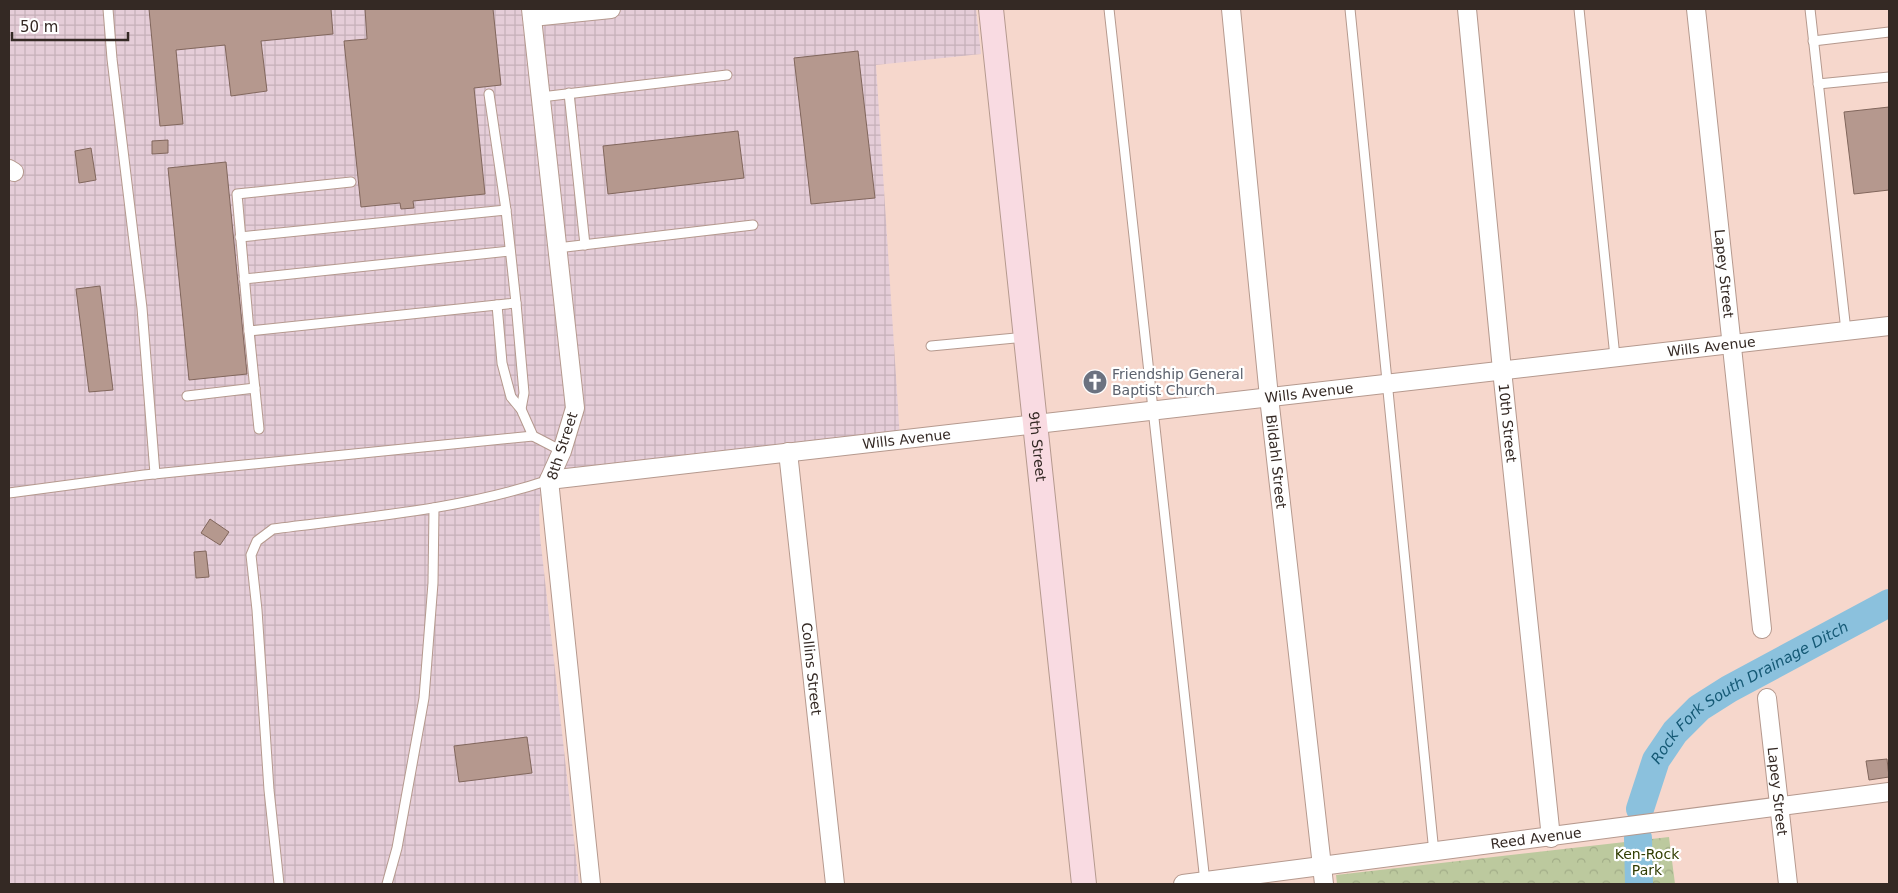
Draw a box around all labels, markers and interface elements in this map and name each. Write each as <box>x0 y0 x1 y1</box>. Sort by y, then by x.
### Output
scale bar <box>12 10 129 42</box>
text: 50 m <box>20 18 58 36</box>
street label: Lapey Street <box>1711 228 1737 319</box>
street label: Wills Avenue <box>1666 333 1756 359</box>
place label: Friendship General Baptist Church <box>1112 366 1244 398</box>
church icon: Friendship General Baptist Church <box>1082 369 1108 395</box>
street label: Wills Avenue <box>1264 380 1354 406</box>
street label: 10th Street <box>1495 383 1520 464</box>
street label: 8th Street <box>544 410 581 482</box>
street label: 9th Street <box>1026 411 1049 483</box>
street label: Bildahl Street <box>1263 414 1290 510</box>
street label: Wills Avenue <box>862 426 952 452</box>
water label: Rock Fork South Drainage Ditch <box>1647 618 1851 767</box>
street label: Collins Street <box>799 622 825 716</box>
street label: Lapey Street <box>1765 746 1791 837</box>
street label: Reed Avenue <box>1489 824 1583 852</box>
park label: Ken-Rock Park <box>1615 846 1680 878</box>

